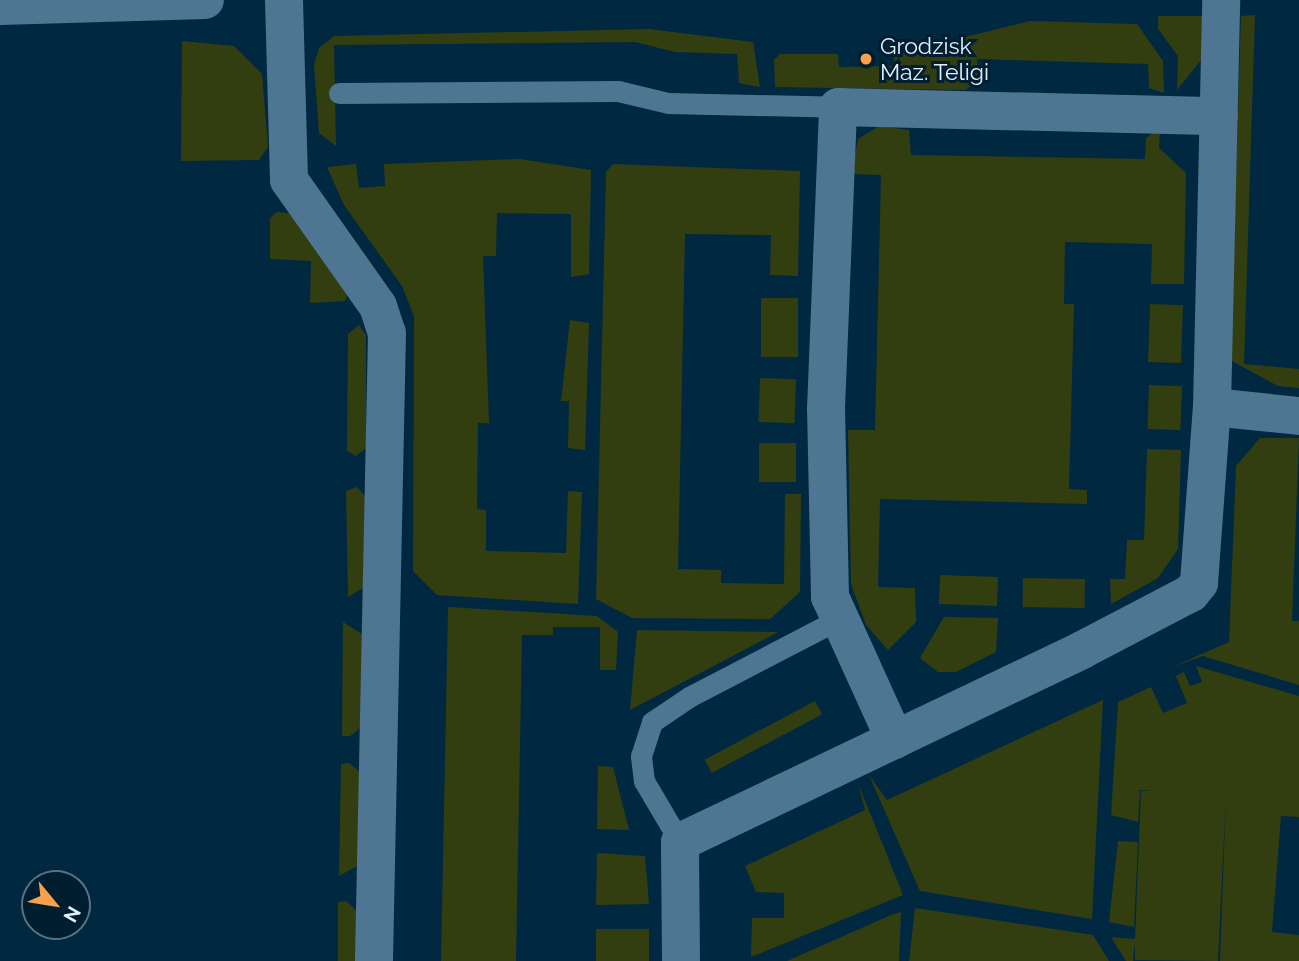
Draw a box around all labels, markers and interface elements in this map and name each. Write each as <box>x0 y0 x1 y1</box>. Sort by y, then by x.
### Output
place label: Grodzisk Maz. Teligi <box>880 32 990 86</box>
marker: Grodzisk Maz. Teligi <box>858 51 874 67</box>
north arrow <box>21 870 91 940</box>
text: N <box>59 903 86 926</box>

